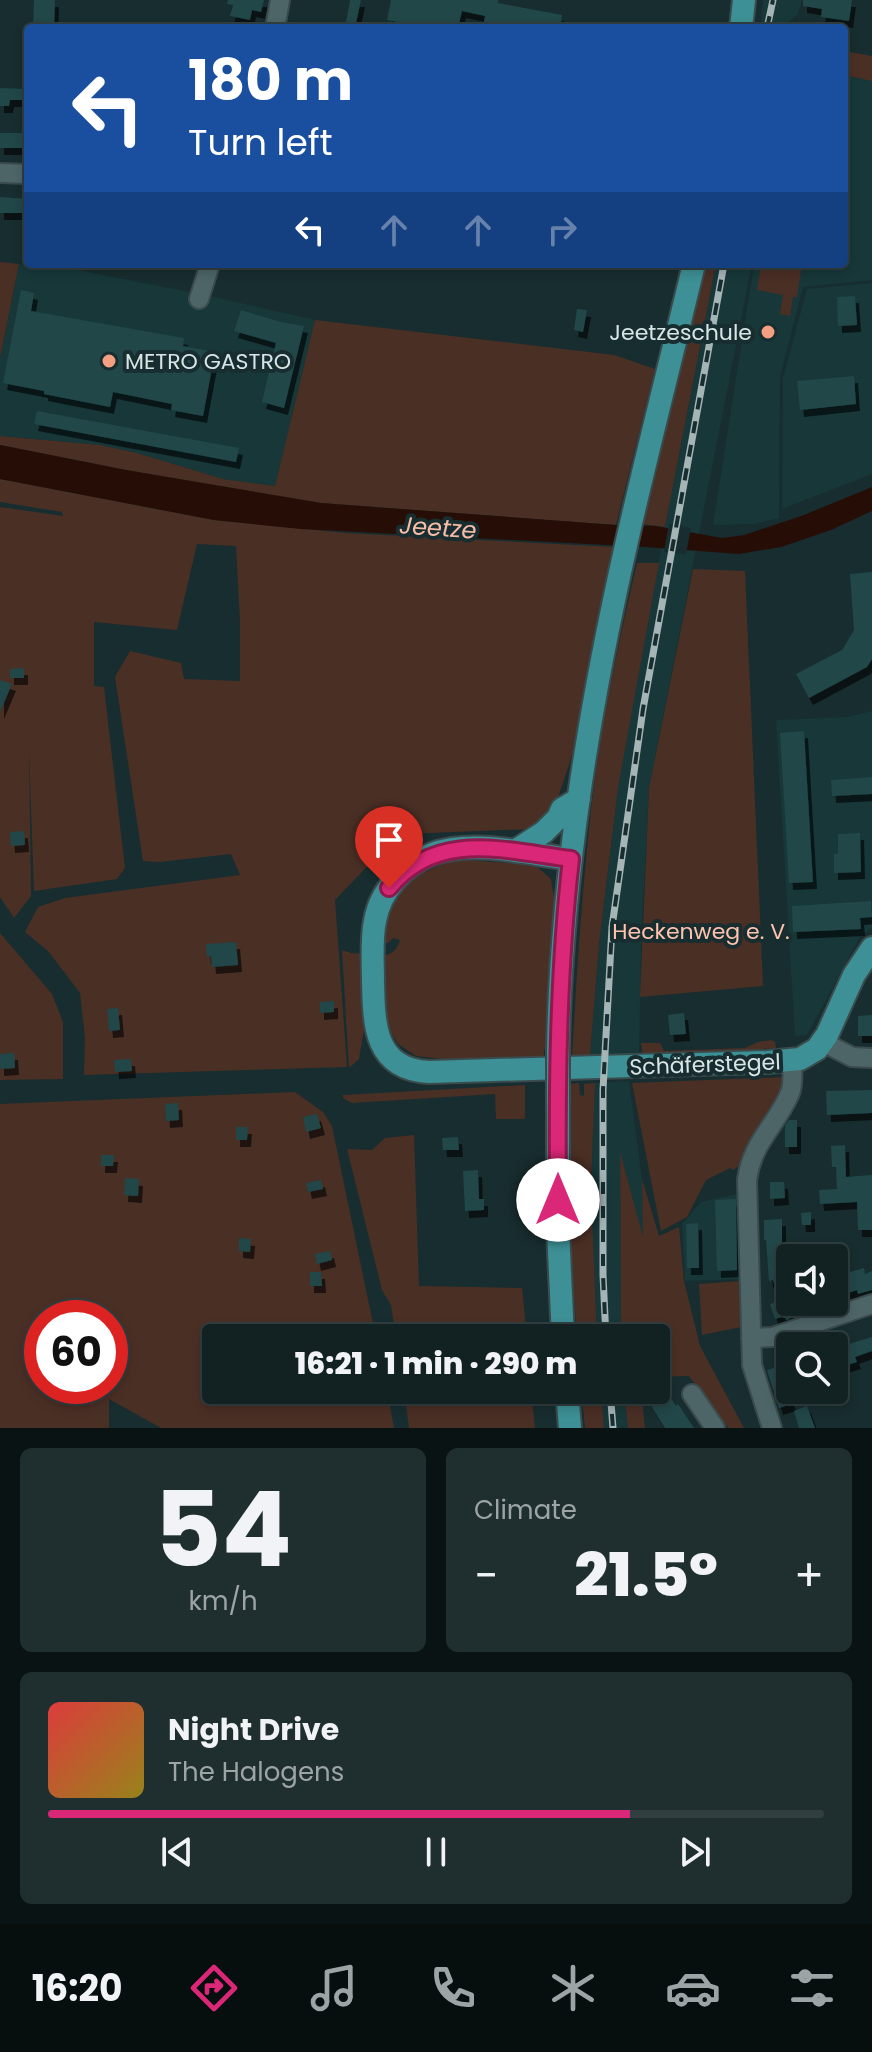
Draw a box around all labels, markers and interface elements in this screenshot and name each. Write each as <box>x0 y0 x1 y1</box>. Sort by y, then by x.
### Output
text: 180 m <box>188 41 353 120</box>
icon: left <box>56 56 160 160</box>
text: Turn left <box>188 117 333 168</box>
icon: left <box>288 208 332 252</box>
icon: ahead <box>372 208 416 252</box>
icon: ahead <box>456 208 500 252</box>
icon: right <box>540 208 584 252</box>
place label: Jeetzeschule <box>609 317 752 348</box>
marker: Jeetzeschule <box>759 323 777 341</box>
place label: METRO GASTRO <box>125 346 291 377</box>
marker: METRO GASTRO <box>100 352 118 370</box>
water label: Jeetze <box>398 508 478 547</box>
pin <box>355 806 423 888</box>
icon: arrive <box>367 818 411 862</box>
park label: Heckenweg e. V. <box>612 916 790 947</box>
street label: Schäferstegel <box>629 1046 781 1083</box>
position arrow <box>516 1158 600 1242</box>
map controls <box>776 1244 848 1404</box>
button: sound <box>776 1244 848 1316</box>
speed limit sign: 60 <box>24 1300 128 1404</box>
button: search <box>776 1332 848 1404</box>
text: 16:21 · 1 min · 290 m <box>295 1342 577 1385</box>
text: 54 <box>154 1457 292 1602</box>
text: Climate <box>474 1492 577 1528</box>
text: 21.5° <box>574 1533 718 1617</box>
text: − <box>474 1545 498 1606</box>
text: + <box>794 1545 824 1606</box>
text: km/h <box>188 1583 258 1619</box>
text: Night Drive <box>168 1708 339 1751</box>
text: The Halogens <box>168 1754 344 1790</box>
icon: previous <box>155 1830 199 1874</box>
icon: pause <box>414 1830 458 1874</box>
icon: next <box>673 1830 717 1874</box>
icon: directions <box>186 1960 242 2016</box>
icon: music <box>306 1960 362 2016</box>
icon: phone <box>425 1960 481 2016</box>
icon: climate <box>545 1960 601 2016</box>
icon: car <box>665 1960 721 2016</box>
icon: filters <box>784 1960 840 2016</box>
text: 16:20 <box>32 1963 123 2014</box>

